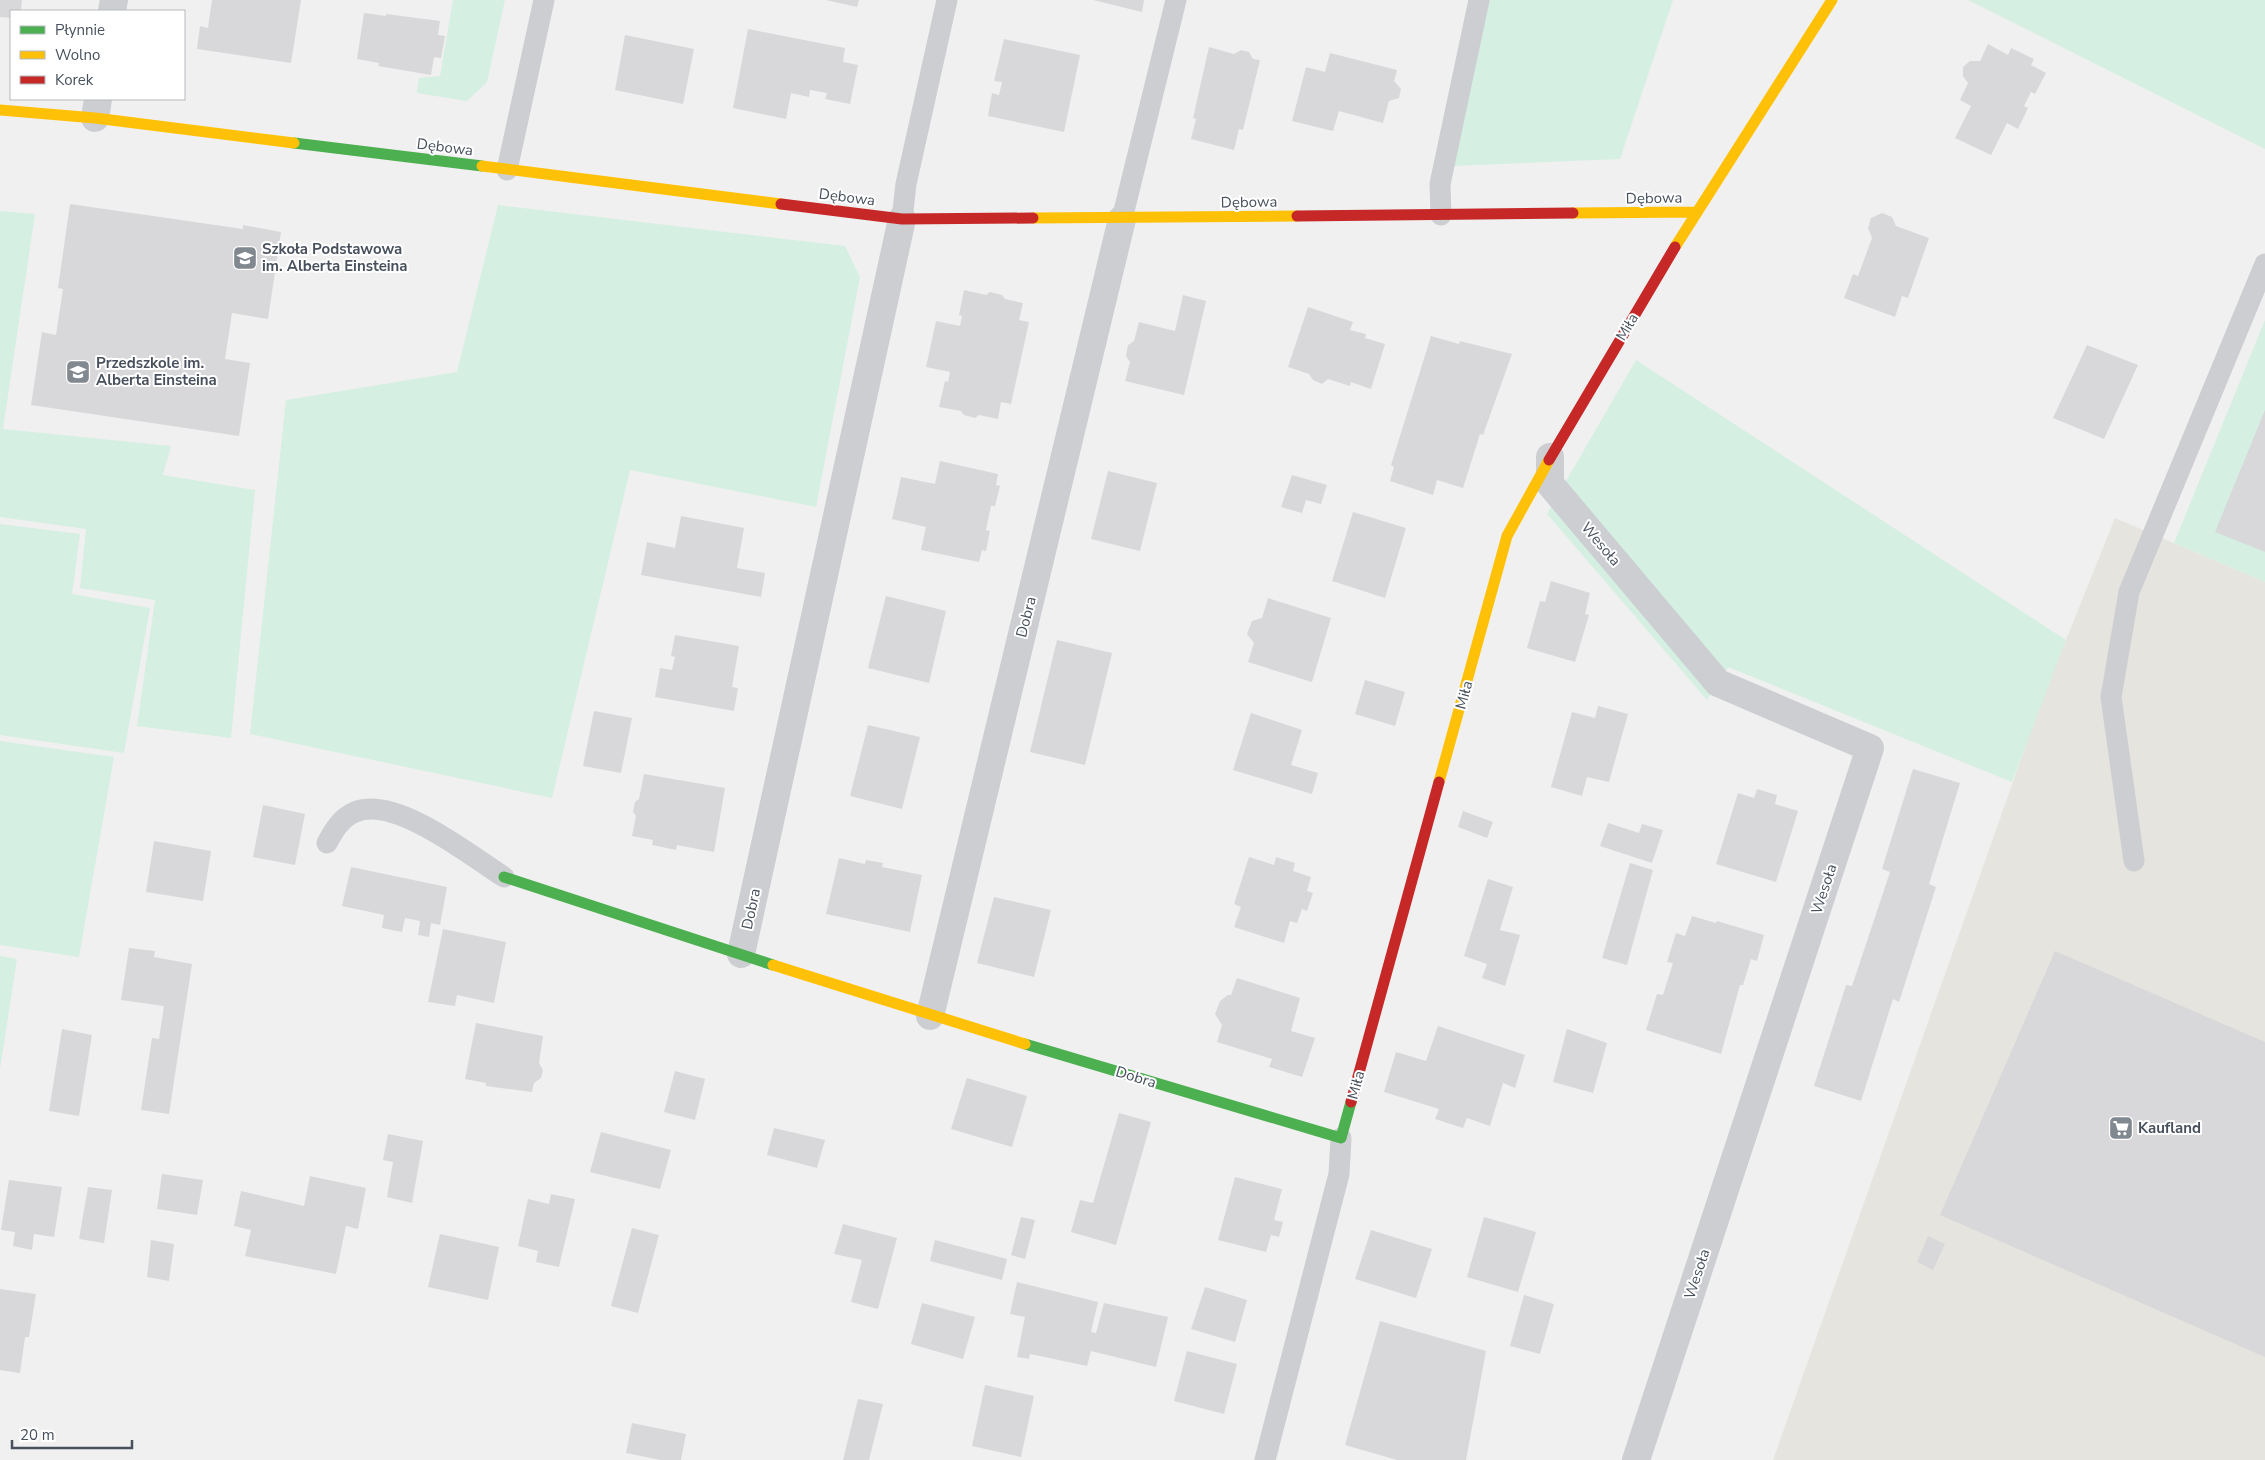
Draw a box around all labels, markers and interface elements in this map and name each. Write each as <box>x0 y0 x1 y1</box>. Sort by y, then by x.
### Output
legend <box>10 10 185 100</box>
text: Płynnie <box>55 20 105 40</box>
text: Wolno <box>55 45 100 65</box>
text: Korek <box>55 70 94 90</box>
street label: Dębowa <box>416 134 474 160</box>
street label: Dębowa <box>818 184 876 210</box>
street label: Dębowa <box>1626 188 1682 208</box>
street label: Dębowa <box>1221 192 1277 212</box>
place label: Szkoła Podstawowa im. Alberta Einsteina <box>262 239 408 276</box>
school or university icon: Szkoła Podstawowa im. Alberta Einsteina <box>232 245 258 271</box>
street label: Miła <box>1611 310 1643 344</box>
place label: Przedszkole im. Alberta Einsteina <box>96 353 217 390</box>
school or university icon: Przedszkole im. Alberta Einsteina <box>65 359 91 385</box>
street label: Wesoła <box>1577 518 1625 570</box>
street label: Dobra <box>1011 594 1041 640</box>
street label: Miła <box>1451 679 1477 711</box>
street label: Wesoła <box>1807 861 1841 917</box>
street label: Dobra <box>737 887 765 931</box>
street label: Dobra <box>1113 1061 1159 1093</box>
street label: Miła <box>1343 1069 1369 1101</box>
supermarket icon: Kaufland <box>2108 1115 2134 1141</box>
place label: Kaufland <box>2138 1118 2201 1138</box>
street label: Wesoła <box>1680 1246 1714 1302</box>
scale bar <box>12 1418 132 1450</box>
text: 20 m <box>20 1425 55 1445</box>

